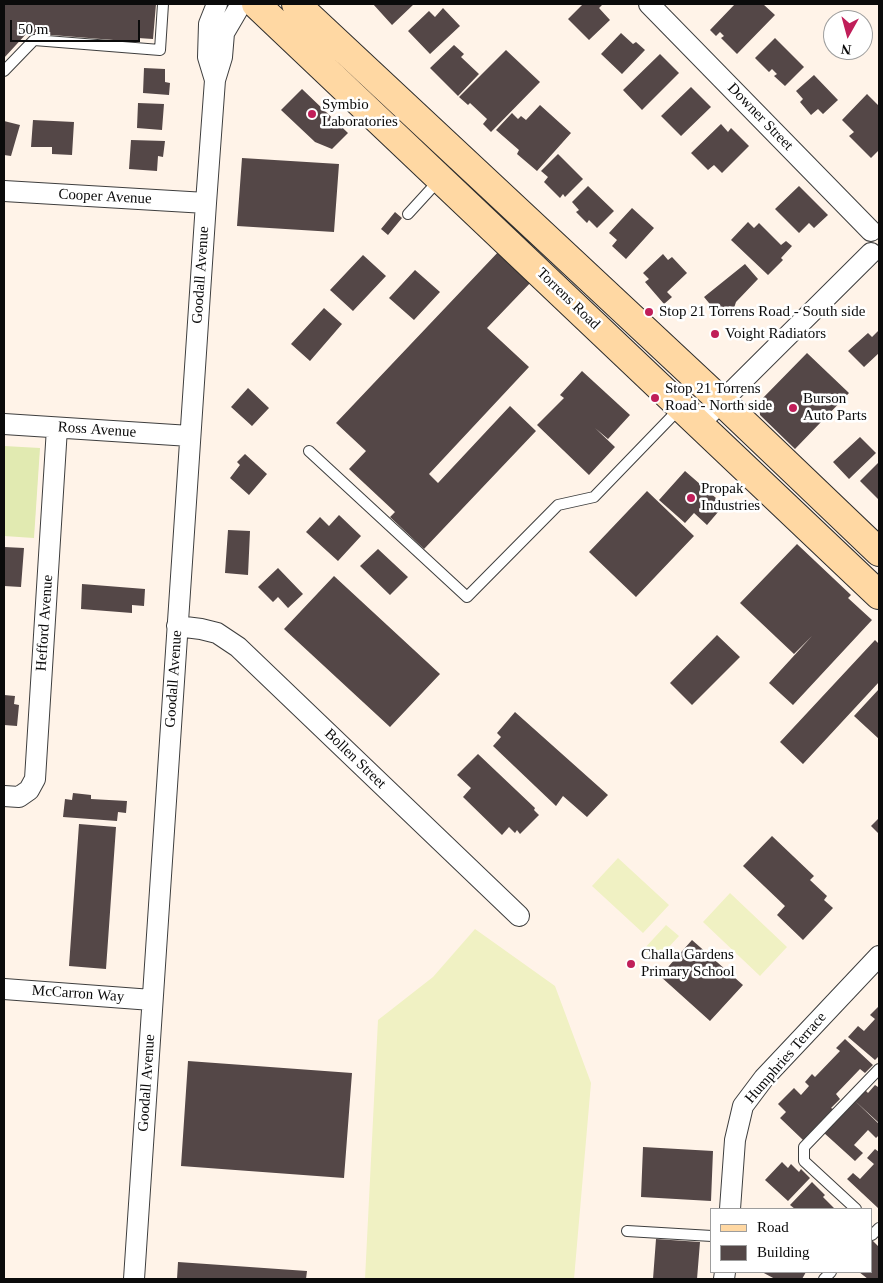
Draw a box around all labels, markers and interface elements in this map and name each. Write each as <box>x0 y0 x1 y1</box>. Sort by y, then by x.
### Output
scale bar <box>12 10 142 42</box>
north arrow <box>823 10 873 60</box>
text: 50 m <box>18 21 48 37</box>
text: N <box>840 41 852 57</box>
street label: Downer Street <box>723 79 797 155</box>
place label: Symbio Laboratories <box>322 96 398 131</box>
marker: Symbio Laboratories <box>306 108 318 120</box>
street label: Cooper Avenue <box>58 186 152 208</box>
street label: Goodall Avenue <box>189 226 213 324</box>
street label: Torrens Road <box>533 264 603 334</box>
place label: Stop 21 Torrens Road - South side <box>659 303 865 321</box>
marker: Stop 21 Torrens Road - South side <box>643 306 655 318</box>
place label: Voight Radiators <box>725 325 826 343</box>
marker: Voight Radiators <box>709 328 721 340</box>
place label: Stop 21 Torrens Road - North side <box>665 380 772 415</box>
place label: Burson Auto Parts <box>803 390 867 425</box>
marker: Stop 21 Torrens Road - North side <box>649 392 661 404</box>
marker: Burson Auto Parts <box>787 402 799 414</box>
street label: Ross Avenue <box>57 418 137 442</box>
place label: Propak Industries <box>701 480 760 515</box>
marker: Propak Industries <box>685 492 697 504</box>
street label: Hefford Avenue <box>33 574 57 672</box>
street label: Goodall Avenue <box>162 630 186 728</box>
street label: Bollen Street <box>320 725 390 793</box>
place label: Challa Gardens Primary School <box>641 946 735 981</box>
marker: Challa Gardens Primary School <box>625 958 637 970</box>
street label: McCarron Way <box>31 982 125 1006</box>
street label: Humphries Terrace <box>741 1009 831 1107</box>
street label: Goodall Avenue <box>135 1034 159 1132</box>
legend <box>710 1208 873 1273</box>
text: Road <box>757 1219 789 1235</box>
text: Building <box>757 1244 810 1260</box>

